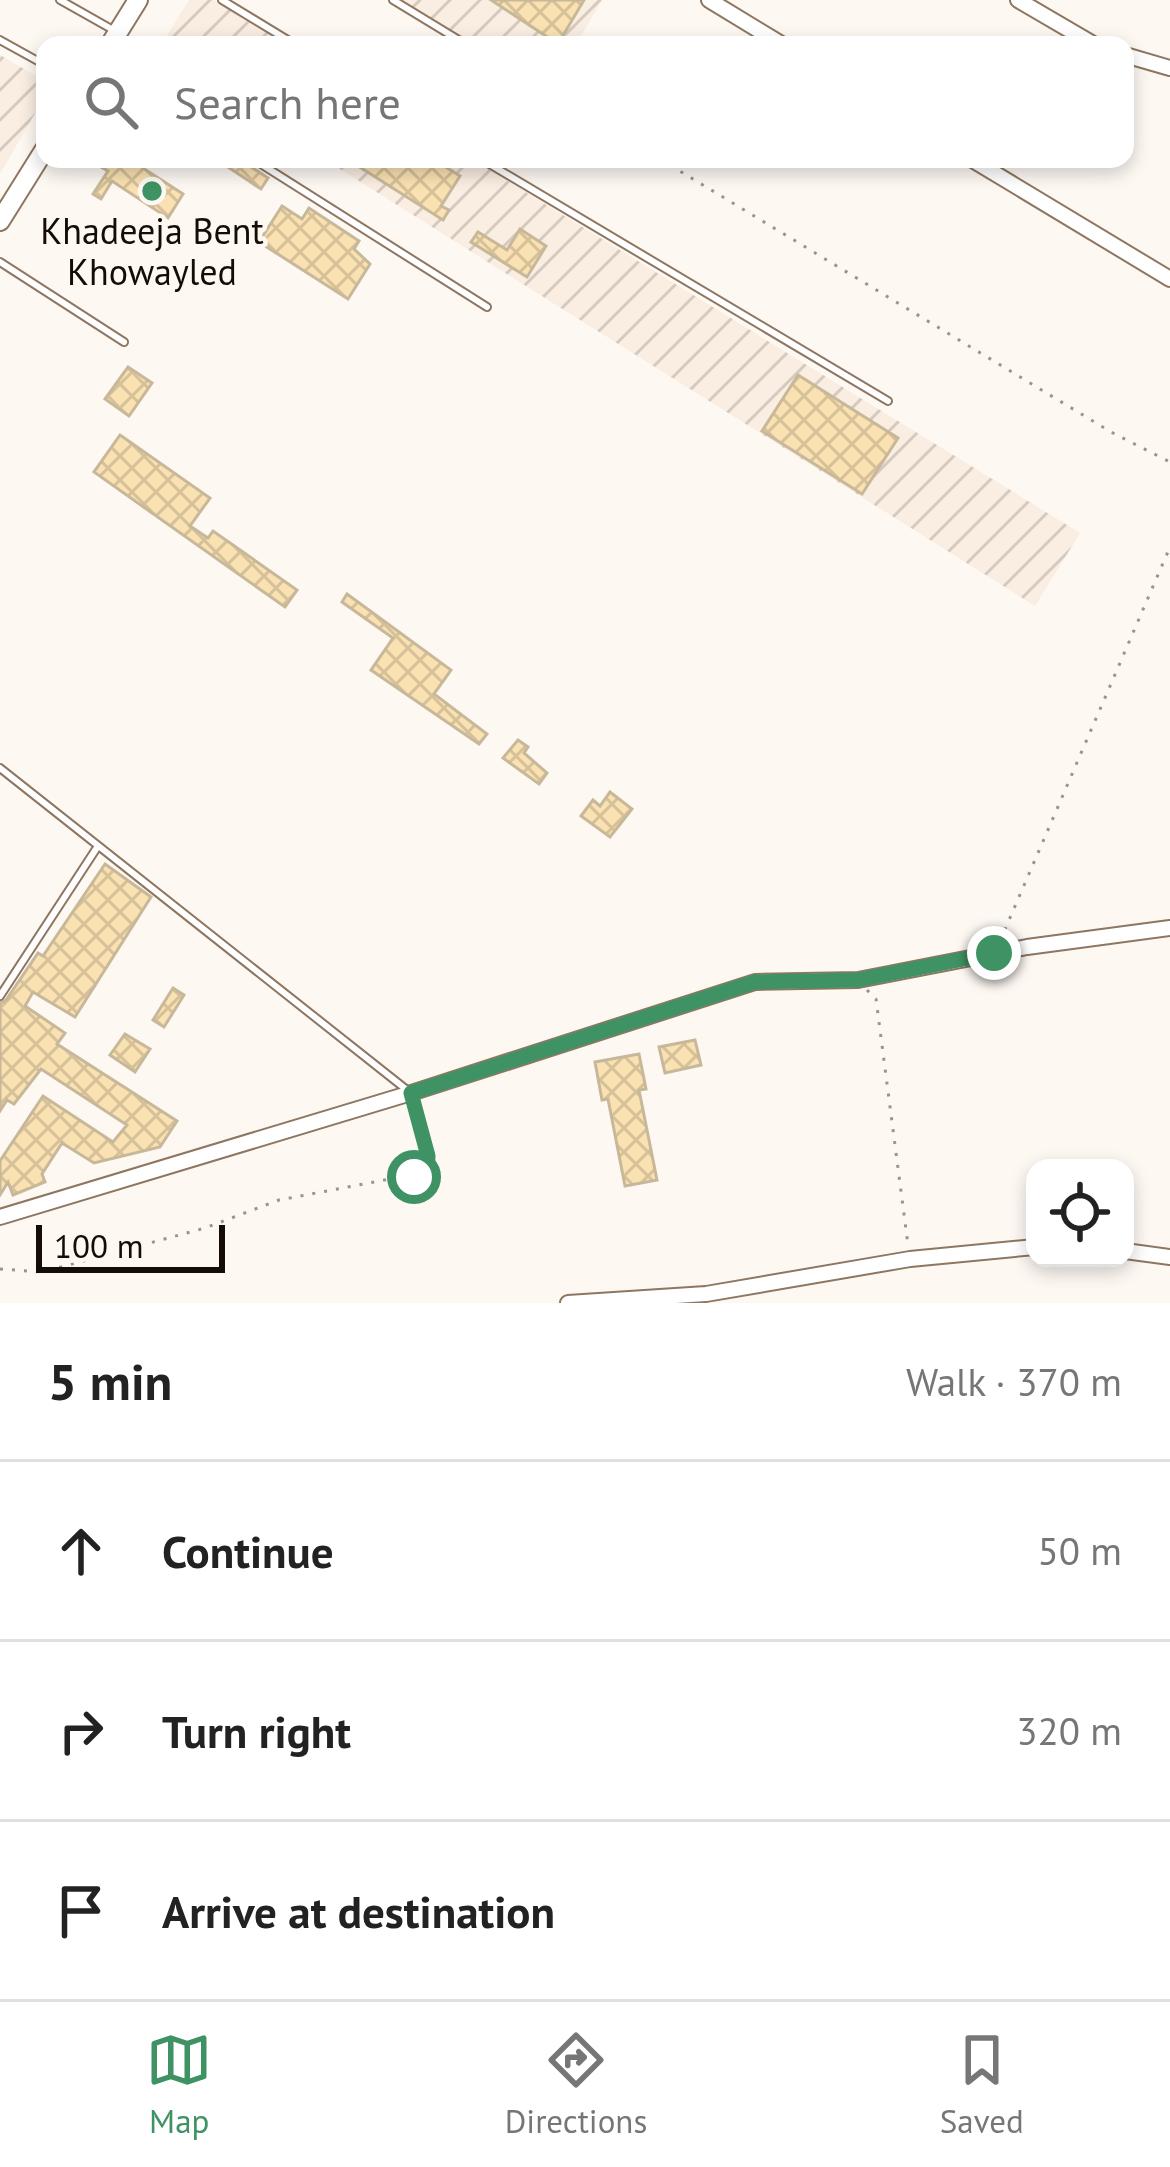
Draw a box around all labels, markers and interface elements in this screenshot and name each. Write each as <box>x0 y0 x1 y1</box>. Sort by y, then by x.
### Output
search box <box>36 36 1134 168</box>
icon: search <box>78 69 144 135</box>
text: Search here <box>174 73 401 131</box>
marker: Khadeeja Bent Khowayled <box>139 178 165 204</box>
place label: Khadeeja Bent Khowayled <box>40 207 264 295</box>
route end <box>967 926 1021 980</box>
route start <box>387 1150 441 1204</box>
map controls <box>1026 1159 1134 1267</box>
button: locate <box>1026 1159 1134 1267</box>
scale bar <box>36 1219 225 1272</box>
text: 100 m <box>54 1224 144 1267</box>
text: 5 min <box>48 1348 172 1414</box>
text: Walk · 370 m <box>906 1356 1122 1407</box>
icon: ahead <box>48 1518 114 1584</box>
text: Continue <box>162 1522 334 1580</box>
text: 50 m <box>1037 1525 1122 1576</box>
icon: right <box>48 1698 114 1764</box>
text: Turn right <box>162 1702 351 1760</box>
text: 320 m <box>1016 1705 1122 1756</box>
icon: arrive <box>48 1878 114 1944</box>
text: Arrive at destination <box>162 1882 555 1940</box>
tab: Map <box>146 2027 212 2142</box>
tab: Directions <box>505 2027 647 2142</box>
tab: Saved <box>940 2027 1024 2142</box>

